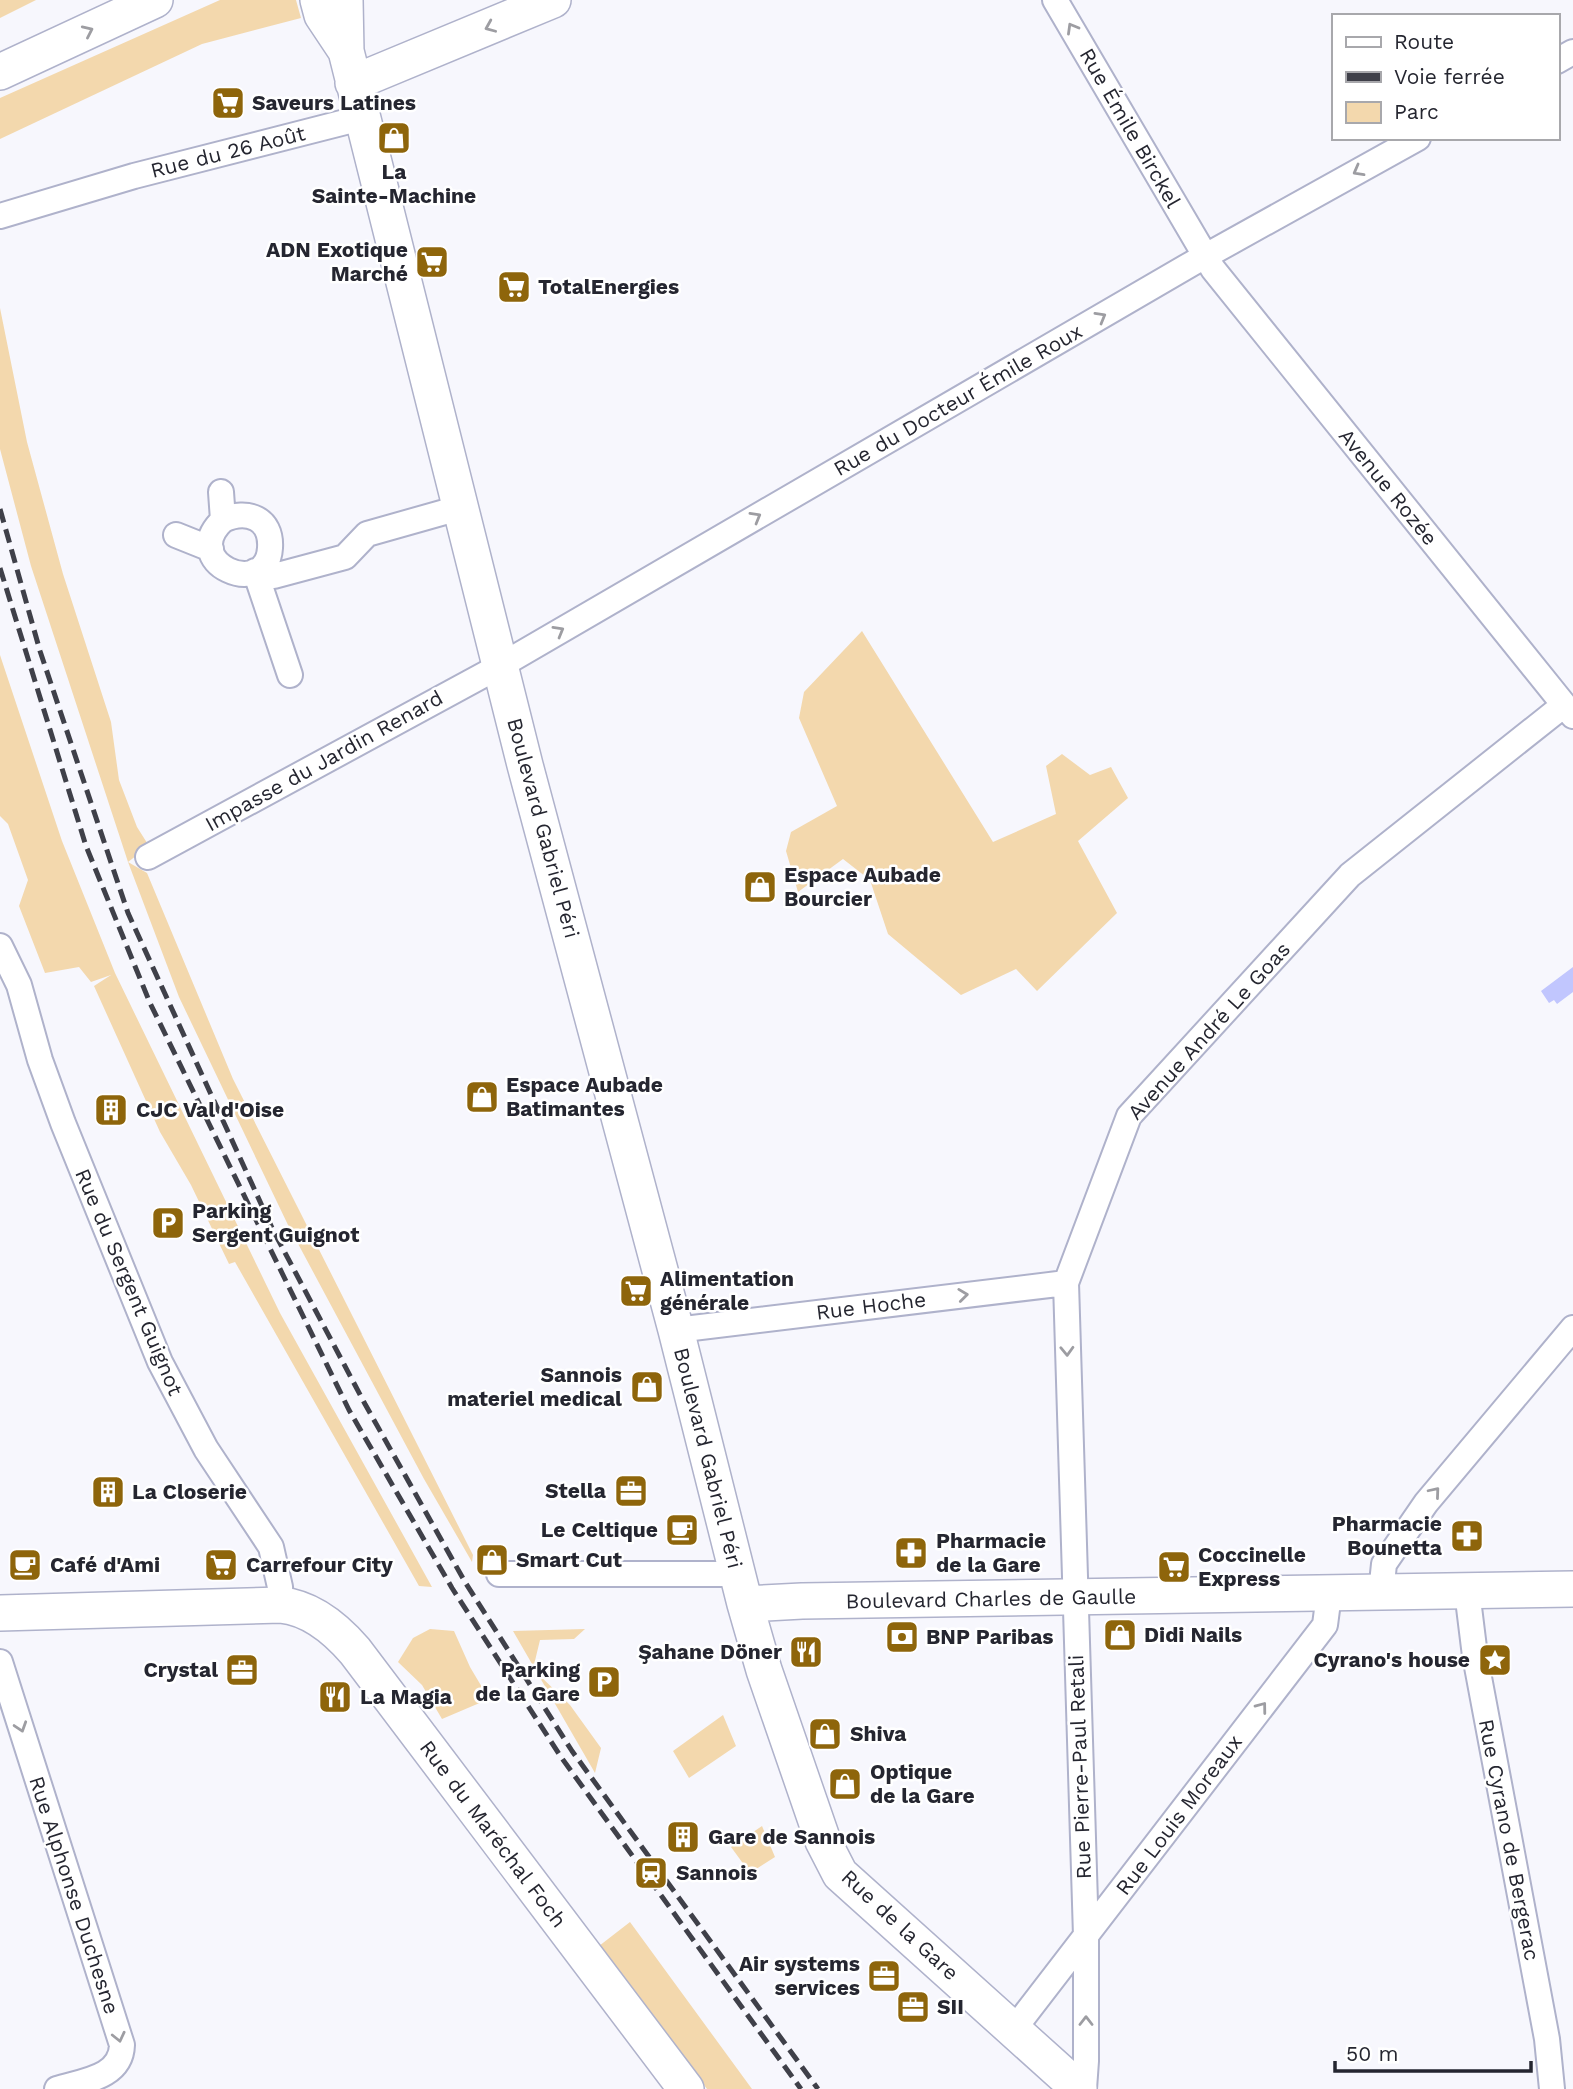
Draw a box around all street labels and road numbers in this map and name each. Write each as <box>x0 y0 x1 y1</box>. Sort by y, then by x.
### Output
street label: Rue Émile Birckel <box>1075 44 1187 212</box>
street label: Rue du 26 Août <box>148 120 308 183</box>
street label: Rue du Docteur Émile Roux <box>829 318 1087 481</box>
street label: Avenue Rozée <box>1334 423 1443 550</box>
street label: Impasse du Jardin Renard <box>201 685 447 836</box>
street label: Boulevard Gabriel Péri <box>502 715 585 941</box>
street label: Avenue André Le Goas <box>1122 937 1295 1125</box>
street label: Rue du Sergent Guignot <box>70 1165 189 1399</box>
street label: Rue Hoche <box>814 1286 927 1325</box>
street label: Boulevard Gabriel Péri <box>669 1345 748 1571</box>
street label: Boulevard Charles de Gaulle <box>845 1583 1137 1614</box>
street label: Rue Pierre-Paul Retali <box>1063 1654 1096 1880</box>
street label: Rue Cyrano de Bergerac <box>1474 1717 1545 1963</box>
street label: Rue Louis Moreaux <box>1110 1730 1247 1900</box>
street label: Rue du Maréchal Foch <box>415 1735 572 1932</box>
street label: Rue Alphonse Duchesne <box>24 1773 125 2017</box>
street label: Rue de la Gare <box>837 1864 964 1985</box>

